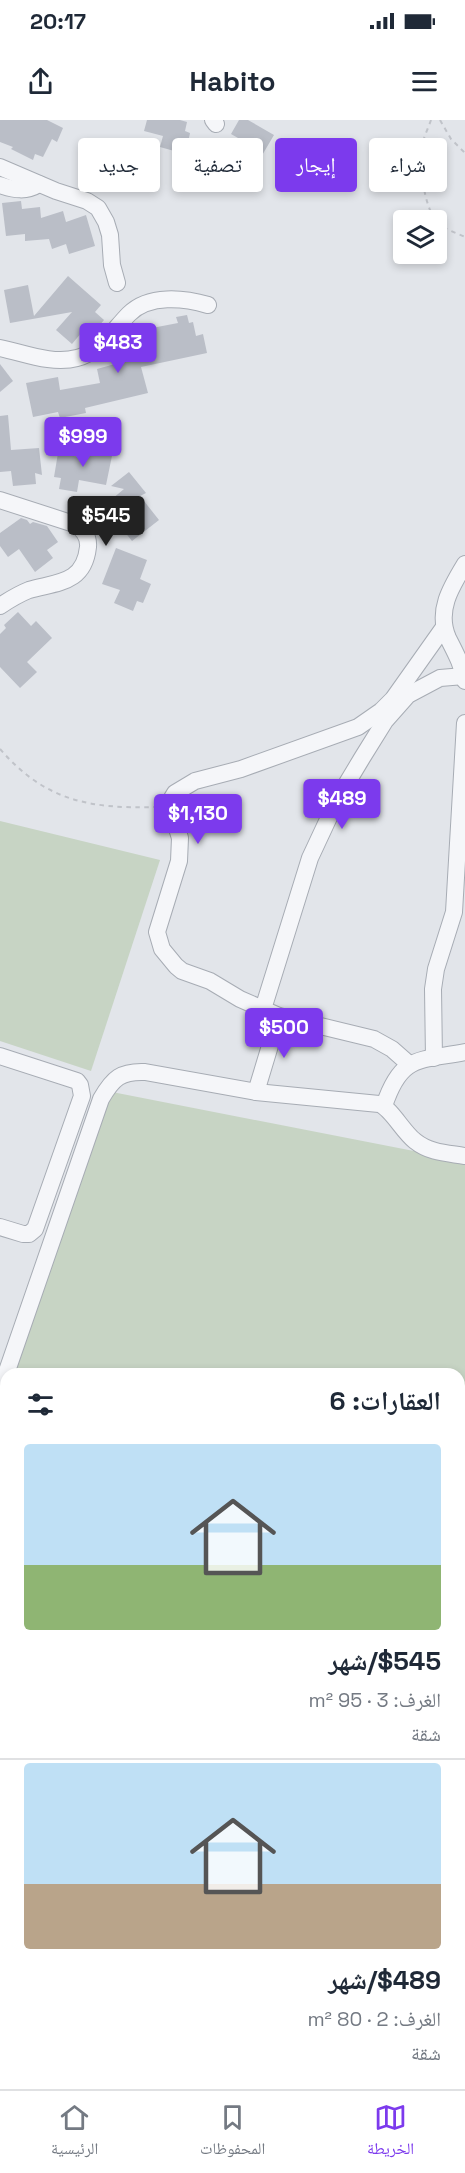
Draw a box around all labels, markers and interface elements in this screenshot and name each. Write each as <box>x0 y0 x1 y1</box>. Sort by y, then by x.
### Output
text: 20:17 <box>30 7 86 35</box>
text: Habito <box>189 64 276 99</box>
icon: share <box>24 65 57 98</box>
icon: menu <box>408 65 441 98</box>
chip: جديد <box>78 138 160 192</box>
chip: تصفية <box>172 138 263 192</box>
chip: إيجار <box>275 138 357 192</box>
chip: شراء <box>369 138 447 192</box>
map controls <box>393 210 447 264</box>
button: layers <box>393 210 447 264</box>
pin: $483 <box>82 323 154 374</box>
text: $483 <box>94 329 143 355</box>
pin: $999 <box>47 417 119 468</box>
text: $999 <box>58 423 108 449</box>
pin: $545 <box>70 496 142 547</box>
text: $545 <box>82 502 130 528</box>
pin: $489 <box>306 779 378 830</box>
text: $489 <box>317 785 367 811</box>
pin: $1,130 <box>149 794 247 845</box>
text: $1,130 <box>168 800 228 826</box>
pin: $500 <box>248 1008 320 1059</box>
text: $500 <box>259 1014 309 1040</box>
text: العقارات: 6 <box>330 1384 441 1418</box>
icon: filters <box>24 1388 57 1421</box>
icon: home <box>179 1483 287 1591</box>
text: $545/شهر <box>329 1644 441 1678</box>
text: الغرف: 3 · 95 m² <box>308 1687 441 1713</box>
text: شقة <box>411 1721 441 1747</box>
icon: home <box>179 1802 287 1910</box>
text: $489/شهر <box>328 1963 441 1997</box>
text: الغرف: 2 · 80 m² <box>307 2006 441 2032</box>
text: شقة <box>411 2040 441 2066</box>
tab: الرئيسية <box>51 2101 98 2164</box>
tab: المحفوظات <box>200 2101 265 2164</box>
tab: الخريطة <box>367 2101 414 2164</box>

